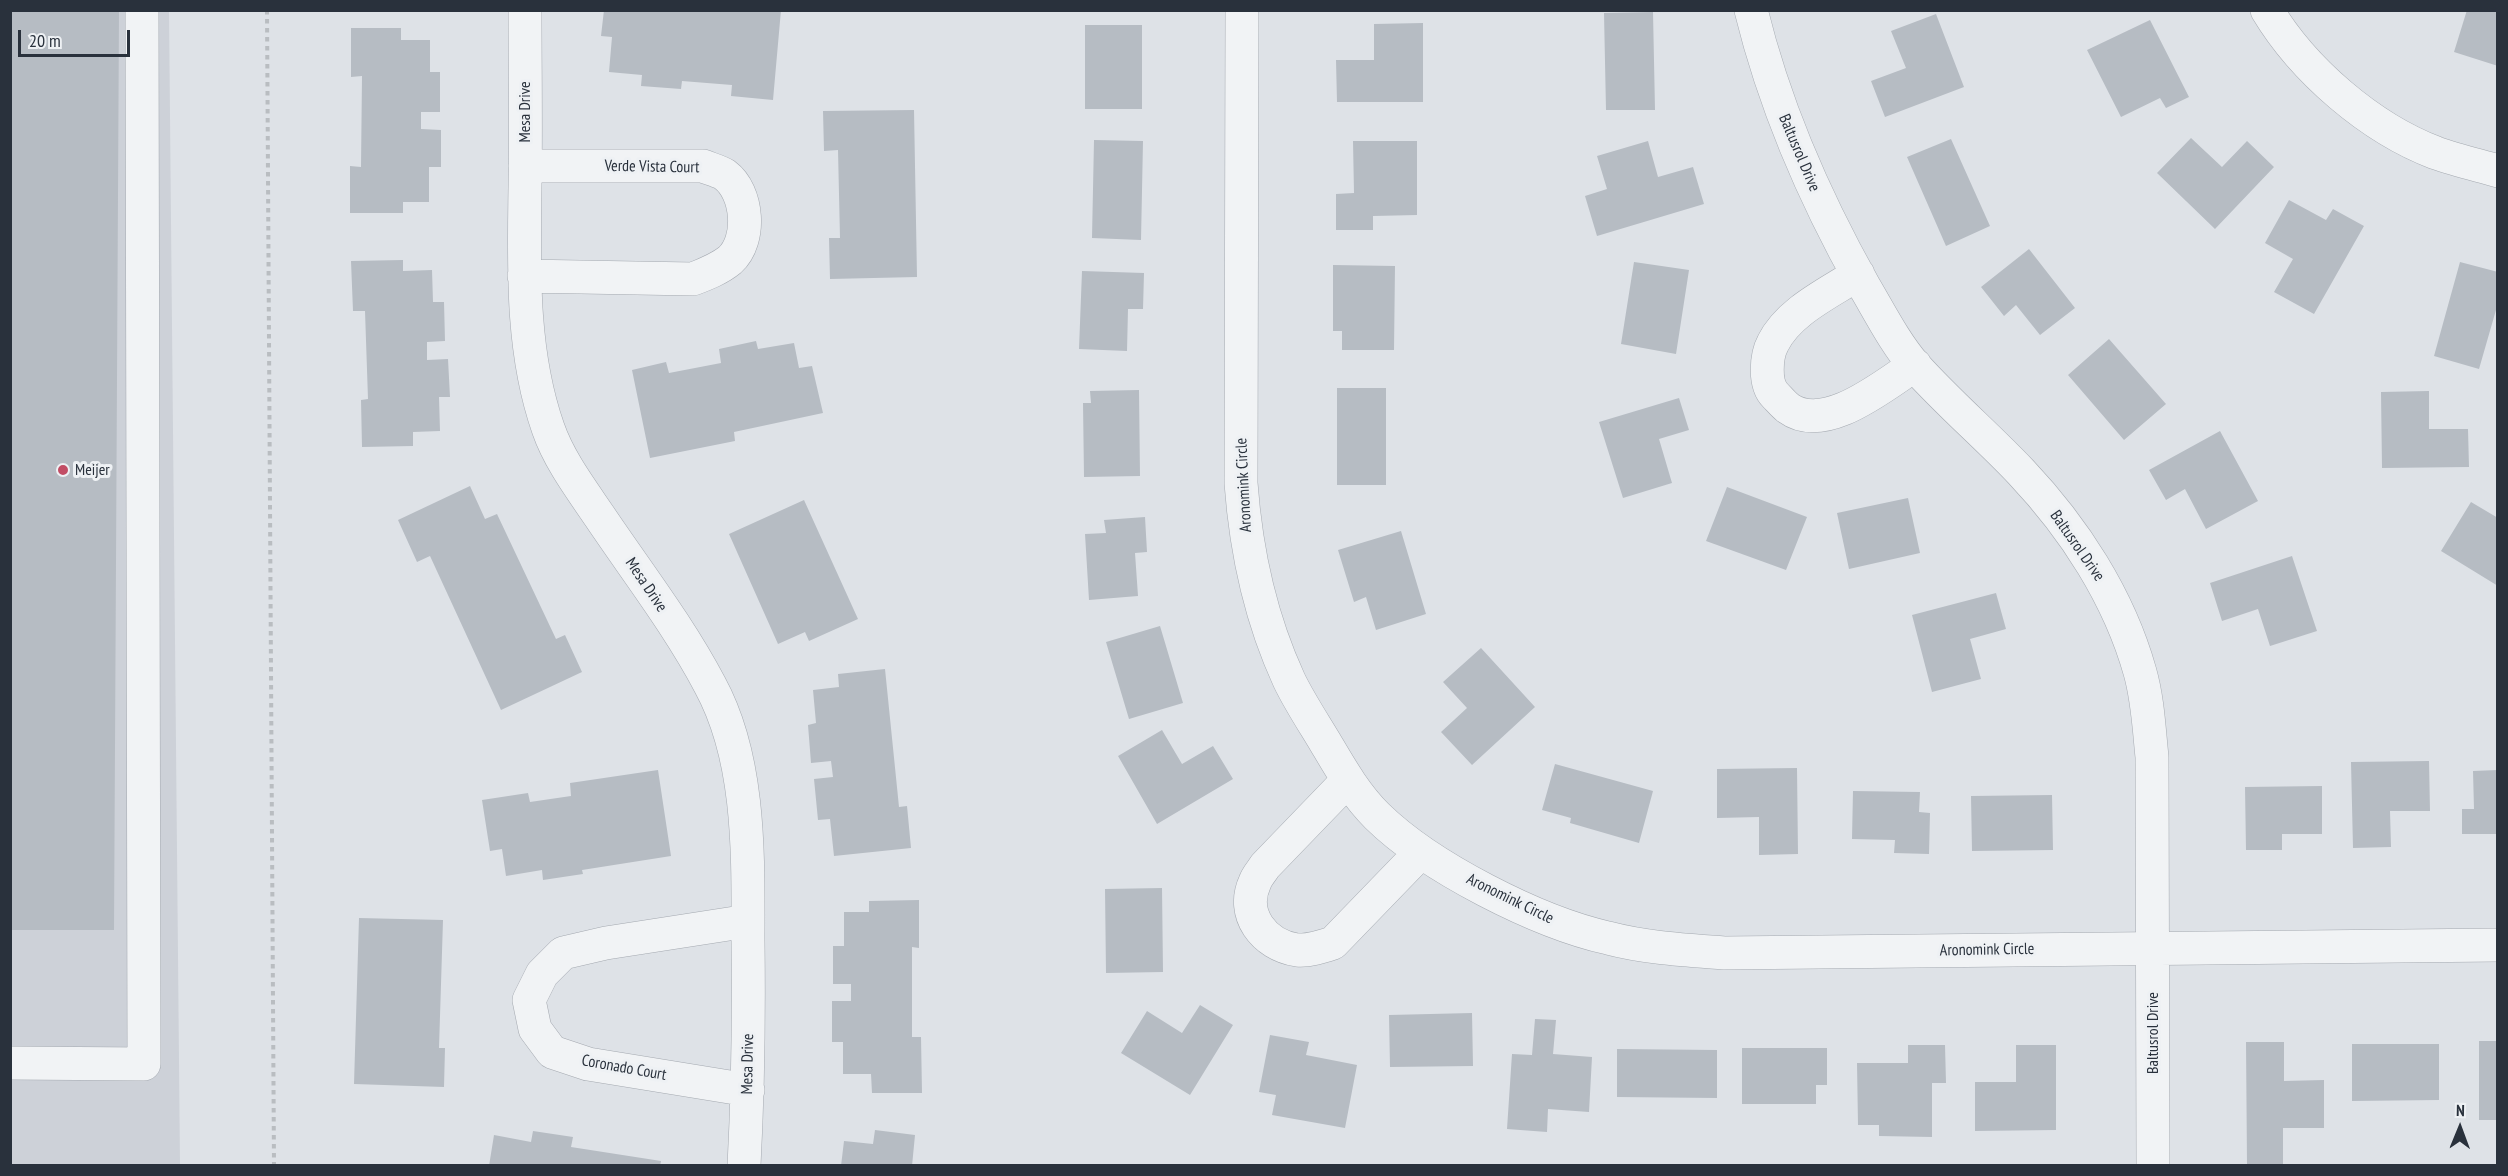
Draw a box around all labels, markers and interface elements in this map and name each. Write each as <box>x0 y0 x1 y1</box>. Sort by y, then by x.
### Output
scale bar <box>21 18 134 56</box>
text: 20 m <box>29 29 61 52</box>
street label: Mesa Drive <box>515 81 535 143</box>
street label: Baltusrol Drive <box>1774 112 1824 194</box>
street label: Verde Vista Court <box>604 157 700 177</box>
street label: Aronomink Circle <box>1232 437 1256 533</box>
place label: Meijer <box>75 460 110 480</box>
marker: Meijer <box>56 463 70 477</box>
street label: Baltusrol Drive <box>2046 507 2108 585</box>
street label: Mesa Drive <box>621 554 671 616</box>
street label: Aronomink Circle <box>1463 870 1557 928</box>
street label: Aronomink Circle <box>1940 940 2034 960</box>
street label: Baltusrol Drive <box>2143 992 2163 1074</box>
street label: Mesa Drive <box>738 1033 758 1095</box>
street label: Coronado Court <box>580 1051 668 1085</box>
north arrow <box>2430 1098 2490 1158</box>
text: N <box>2456 1100 2465 1120</box>

